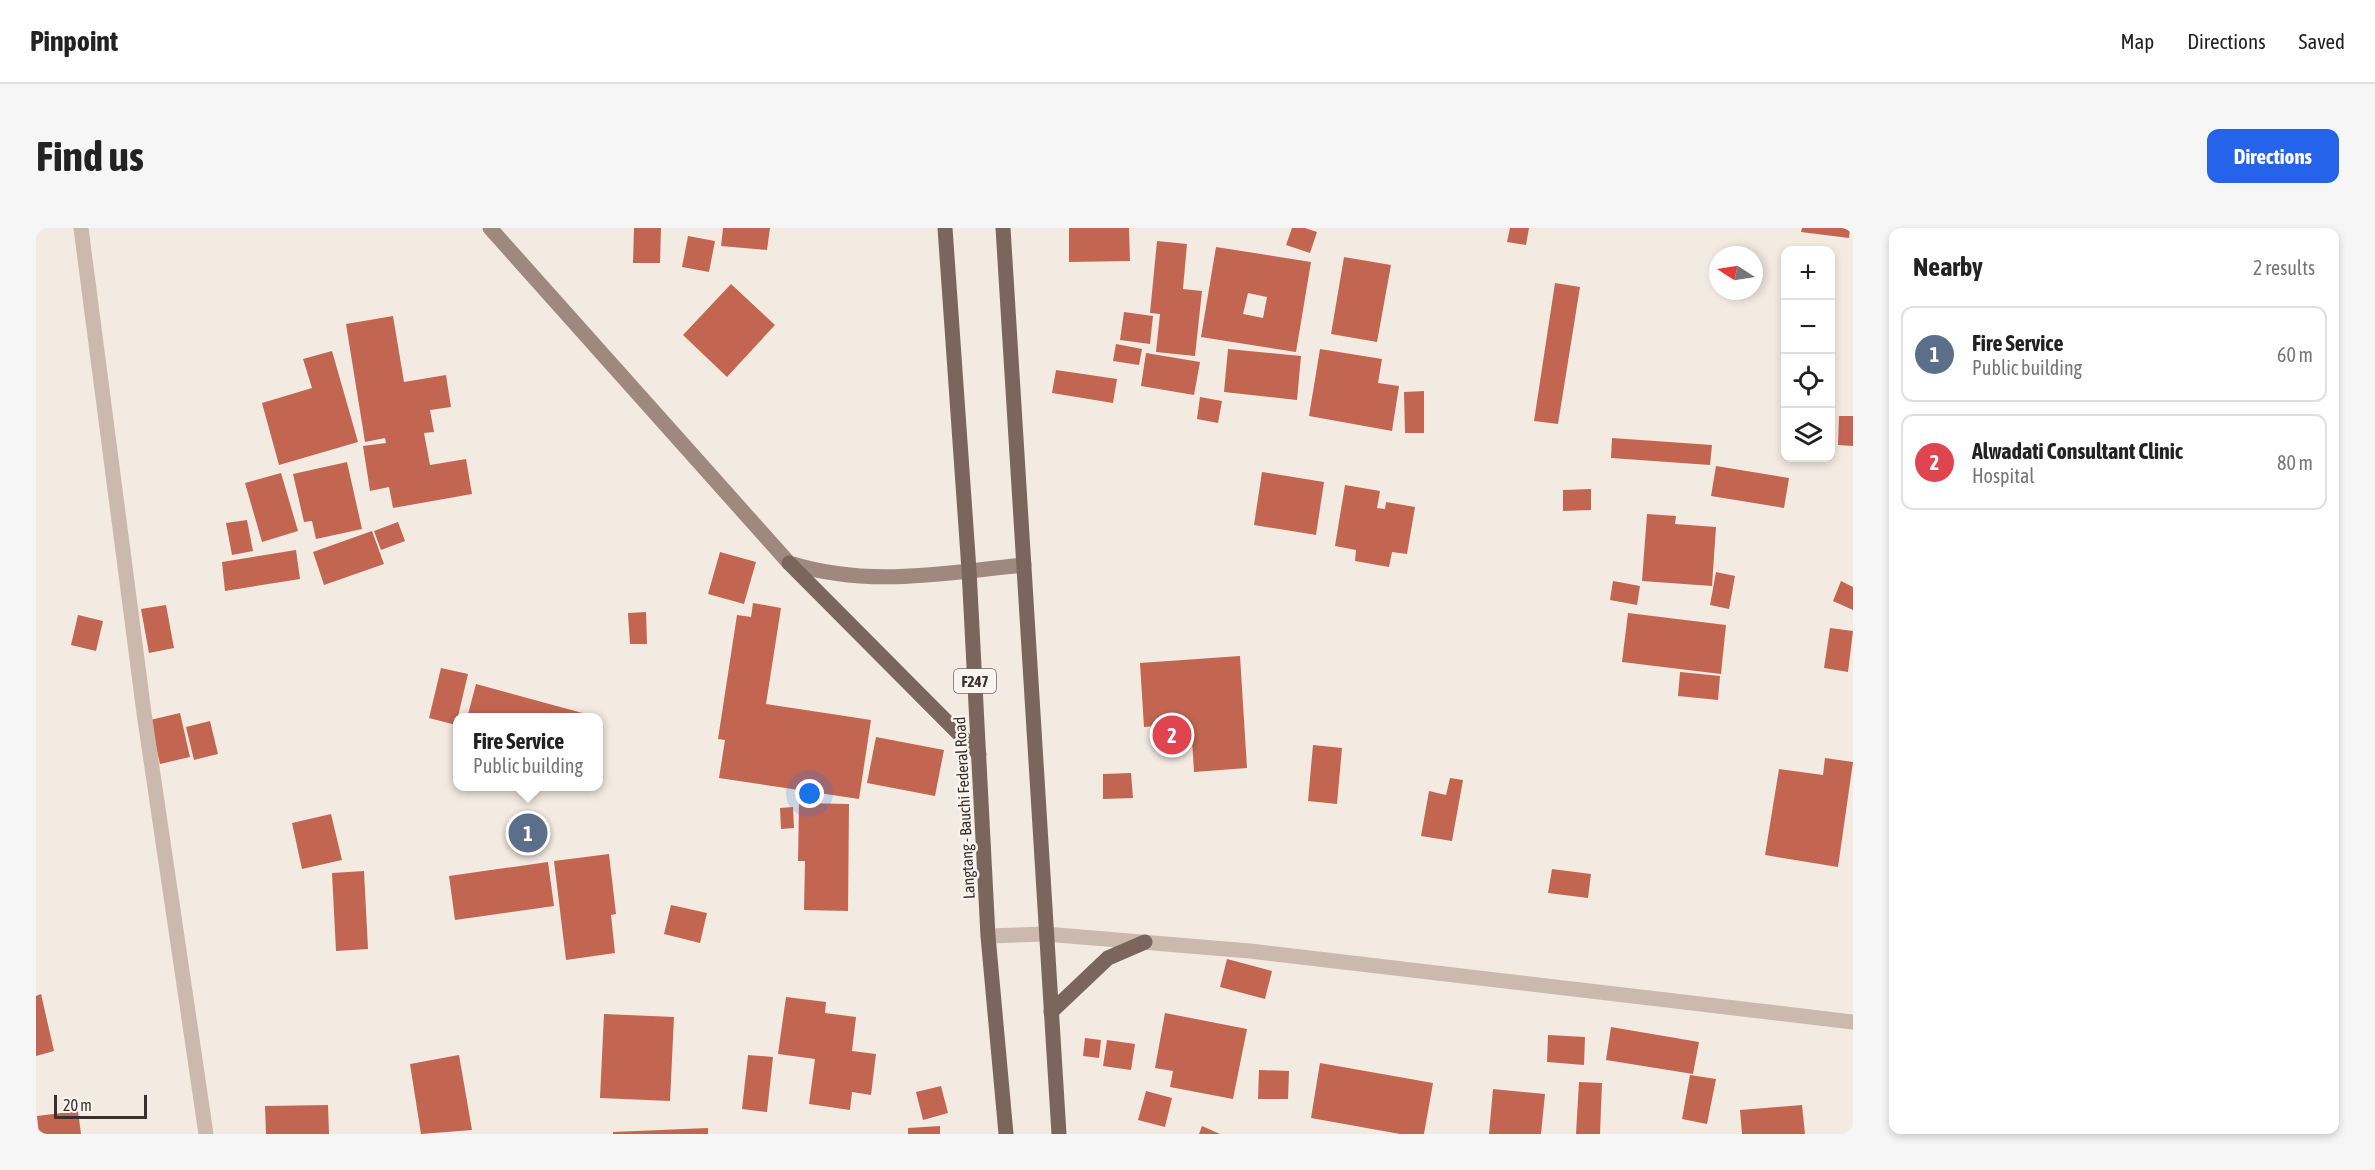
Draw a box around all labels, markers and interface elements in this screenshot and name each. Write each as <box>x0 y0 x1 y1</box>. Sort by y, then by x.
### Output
text: Pinpoint <box>30 25 118 57</box>
text: Map <box>2120 29 2154 53</box>
text: Directions <box>2187 29 2266 53</box>
text: Saved <box>2299 29 2345 53</box>
button: Directions <box>2207 129 2339 183</box>
text: Find us <box>36 132 144 180</box>
north arrow <box>1709 246 1763 300</box>
map controls <box>1781 246 1835 462</box>
button: + <box>1781 246 1835 300</box>
text: Nearby <box>1913 252 1983 282</box>
text: 2 results <box>2253 256 2315 279</box>
button: − <box>1781 300 1835 354</box>
text: Fire Service <box>1972 330 2063 356</box>
text: 1 <box>1930 343 1939 366</box>
text: 60 m <box>2277 343 2313 366</box>
button: locate <box>1781 354 1835 408</box>
text: Public building <box>1972 356 2082 379</box>
button: layers <box>1781 408 1835 462</box>
text: Alwadati Consultant Clinic <box>1972 438 2183 464</box>
text: 2 <box>1930 451 1939 474</box>
text: 80 m <box>2277 451 2313 474</box>
text: Hospital <box>1972 464 2035 487</box>
road number: F247 <box>954 669 996 693</box>
pin: 2 <box>1152 712 1192 758</box>
popup <box>453 713 603 791</box>
street label: Langtang - Bauchi Federal Road <box>950 716 979 900</box>
text: Fire Service <box>473 728 564 754</box>
text: Public building <box>473 754 583 777</box>
your location <box>795 779 824 808</box>
pin: 1 <box>508 810 548 856</box>
scale bar <box>54 1092 147 1120</box>
text: 20 m <box>63 1096 92 1114</box>

